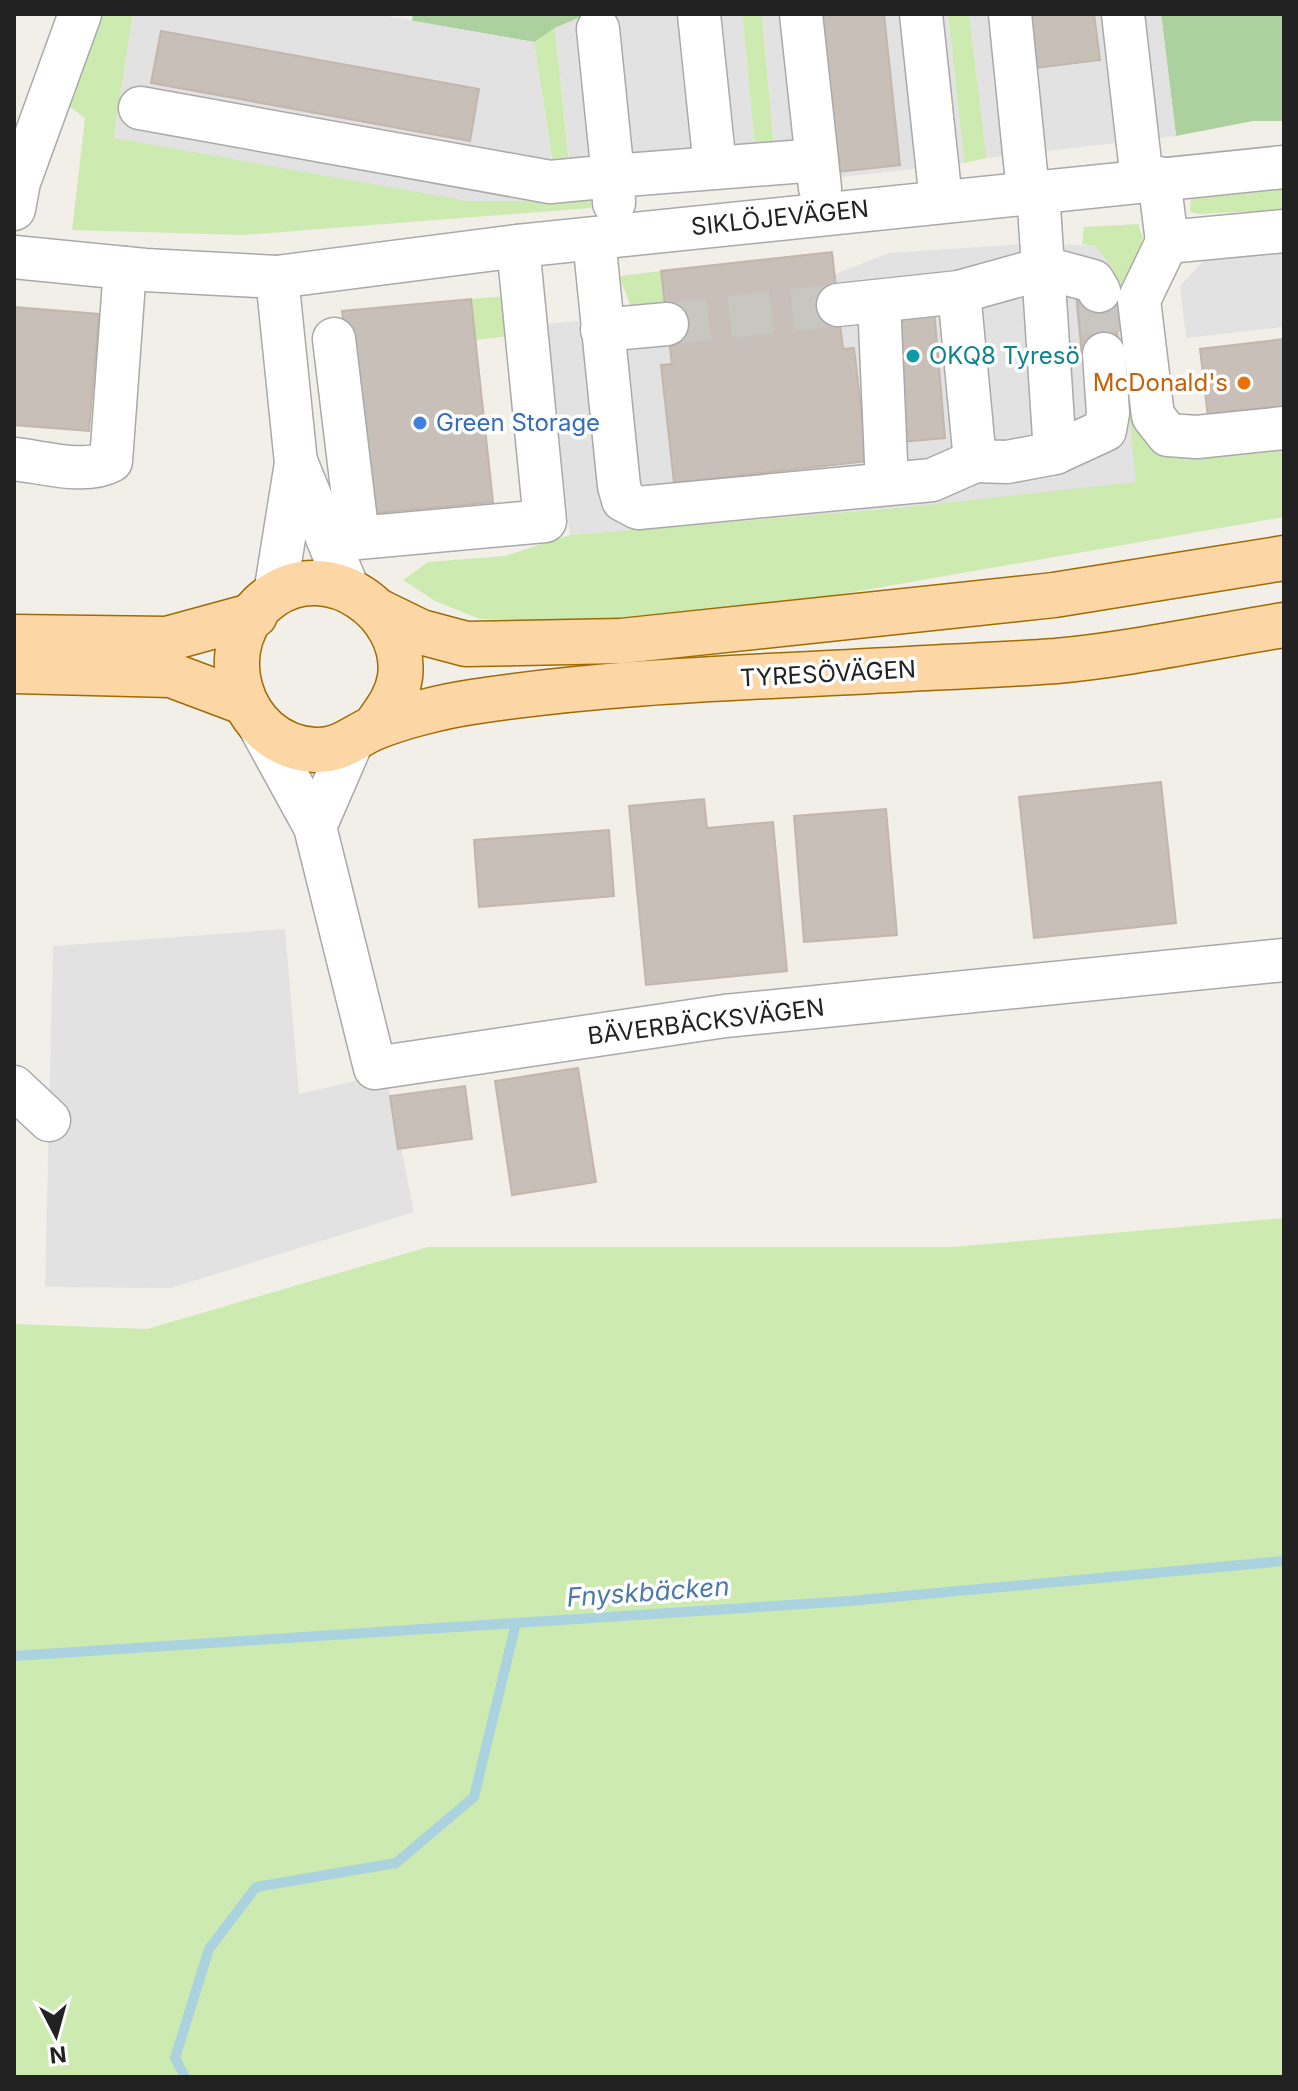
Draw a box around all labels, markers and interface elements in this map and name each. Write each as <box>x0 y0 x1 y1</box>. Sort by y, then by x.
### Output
street label: SIKLÖJEVÄGEN <box>690 194 870 241</box>
place label: OKQ8 Tyresö <box>929 341 1080 370</box>
marker: OKQ8 Tyresö <box>904 347 922 365</box>
place label: McDonald's <box>1093 368 1228 397</box>
marker: McDonald's <box>1235 374 1253 392</box>
place label: Green Storage <box>436 408 600 437</box>
marker: Green Storage <box>411 414 429 432</box>
street label: TYRESÖVÄGEN <box>739 654 917 693</box>
street label: BÄVERBÄCKSVÄGEN <box>586 993 826 1050</box>
water label: Fnyskbäcken <box>565 1570 730 1613</box>
north arrow <box>16 1995 96 2075</box>
text: N <box>48 2041 68 2069</box>

